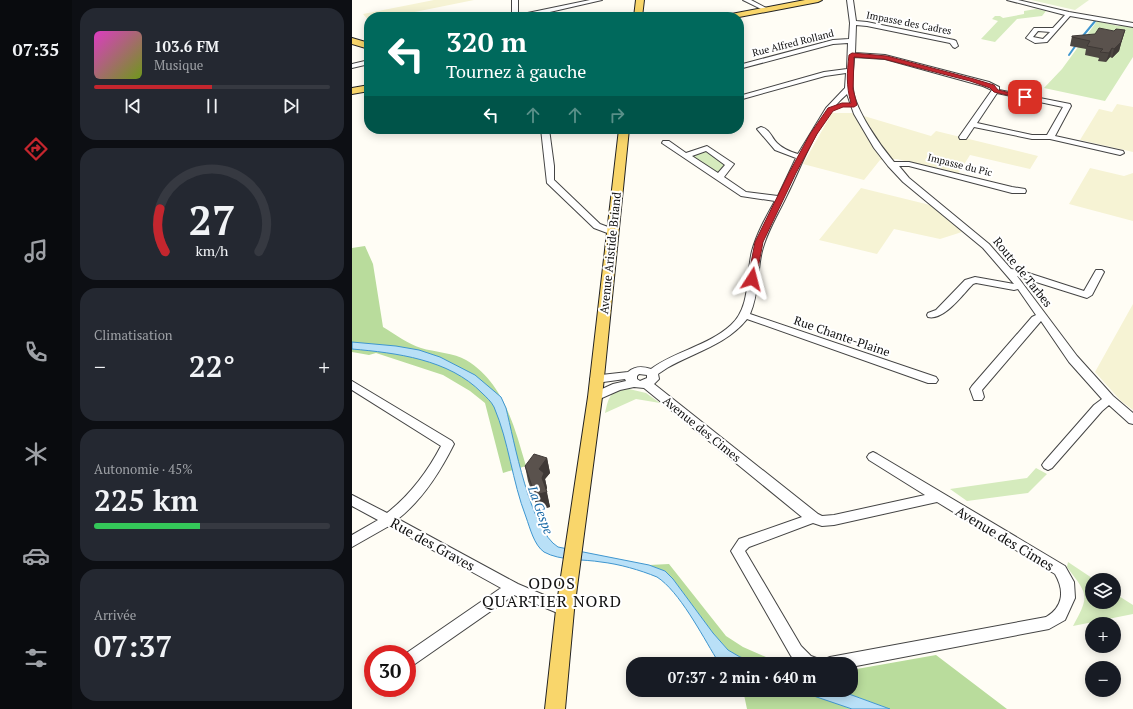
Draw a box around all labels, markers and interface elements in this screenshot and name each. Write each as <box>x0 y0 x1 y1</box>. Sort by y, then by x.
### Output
street label: Impasse des Cadres <box>865 8 953 38</box>
text: 320 m <box>446 23 527 60</box>
street label: Rue Alfred Rolland <box>751 26 836 59</box>
icon: left <box>380 28 432 80</box>
text: 103.6 FM <box>154 36 219 56</box>
text: 07:35 <box>13 37 59 61</box>
text: Musique <box>154 56 203 74</box>
text: Tournez à gauche <box>446 59 586 83</box>
pin <box>1008 80 1042 114</box>
icon: arrive <box>1014 86 1036 108</box>
icon: previous <box>122 95 144 117</box>
icon: pause <box>201 95 223 117</box>
icon: next <box>280 95 302 117</box>
icon: left <box>480 104 502 126</box>
icon: ahead <box>522 104 544 126</box>
icon: ahead <box>564 104 586 126</box>
icon: right <box>606 104 628 126</box>
icon: directions <box>22 135 50 163</box>
street label: Impasse du Pic <box>926 151 994 179</box>
street label: Avenue Aristide Briand <box>596 191 624 315</box>
text: 27 <box>188 192 236 247</box>
street label: Route de Tarbes <box>990 234 1056 310</box>
icon: music <box>22 237 50 265</box>
text: km/h <box>196 241 229 260</box>
position arrow <box>731 258 773 300</box>
street label: Rue Chante-Plaine <box>792 313 892 359</box>
text: Climatisation <box>94 326 173 344</box>
icon: phone <box>22 338 50 366</box>
text: 22° <box>189 346 235 386</box>
text: − <box>94 352 106 381</box>
text: + <box>318 352 330 381</box>
street label: Avenue des Cimes <box>660 393 744 465</box>
icon: climate <box>22 440 50 468</box>
text: Autonomie · 45% <box>94 460 193 478</box>
text: 225 km <box>94 480 198 520</box>
water label: La Gespe <box>524 482 558 537</box>
street label: Avenue des Cimes <box>952 501 1058 575</box>
street label: Rue des Graves <box>387 513 479 575</box>
icon: car <box>22 542 50 570</box>
district label: ODOS QUARTIER NORD <box>482 572 622 612</box>
map controls <box>1085 573 1121 697</box>
button: layers <box>1085 573 1121 609</box>
text: Arrivée <box>94 606 136 624</box>
button: + <box>1085 617 1121 653</box>
text: 07:37 <box>94 626 172 666</box>
icon: filters <box>22 644 50 672</box>
speed limit sign: 30 <box>364 645 416 697</box>
button: − <box>1085 661 1121 697</box>
text: 07:37 · 2 min · 640 m <box>668 667 816 687</box>

